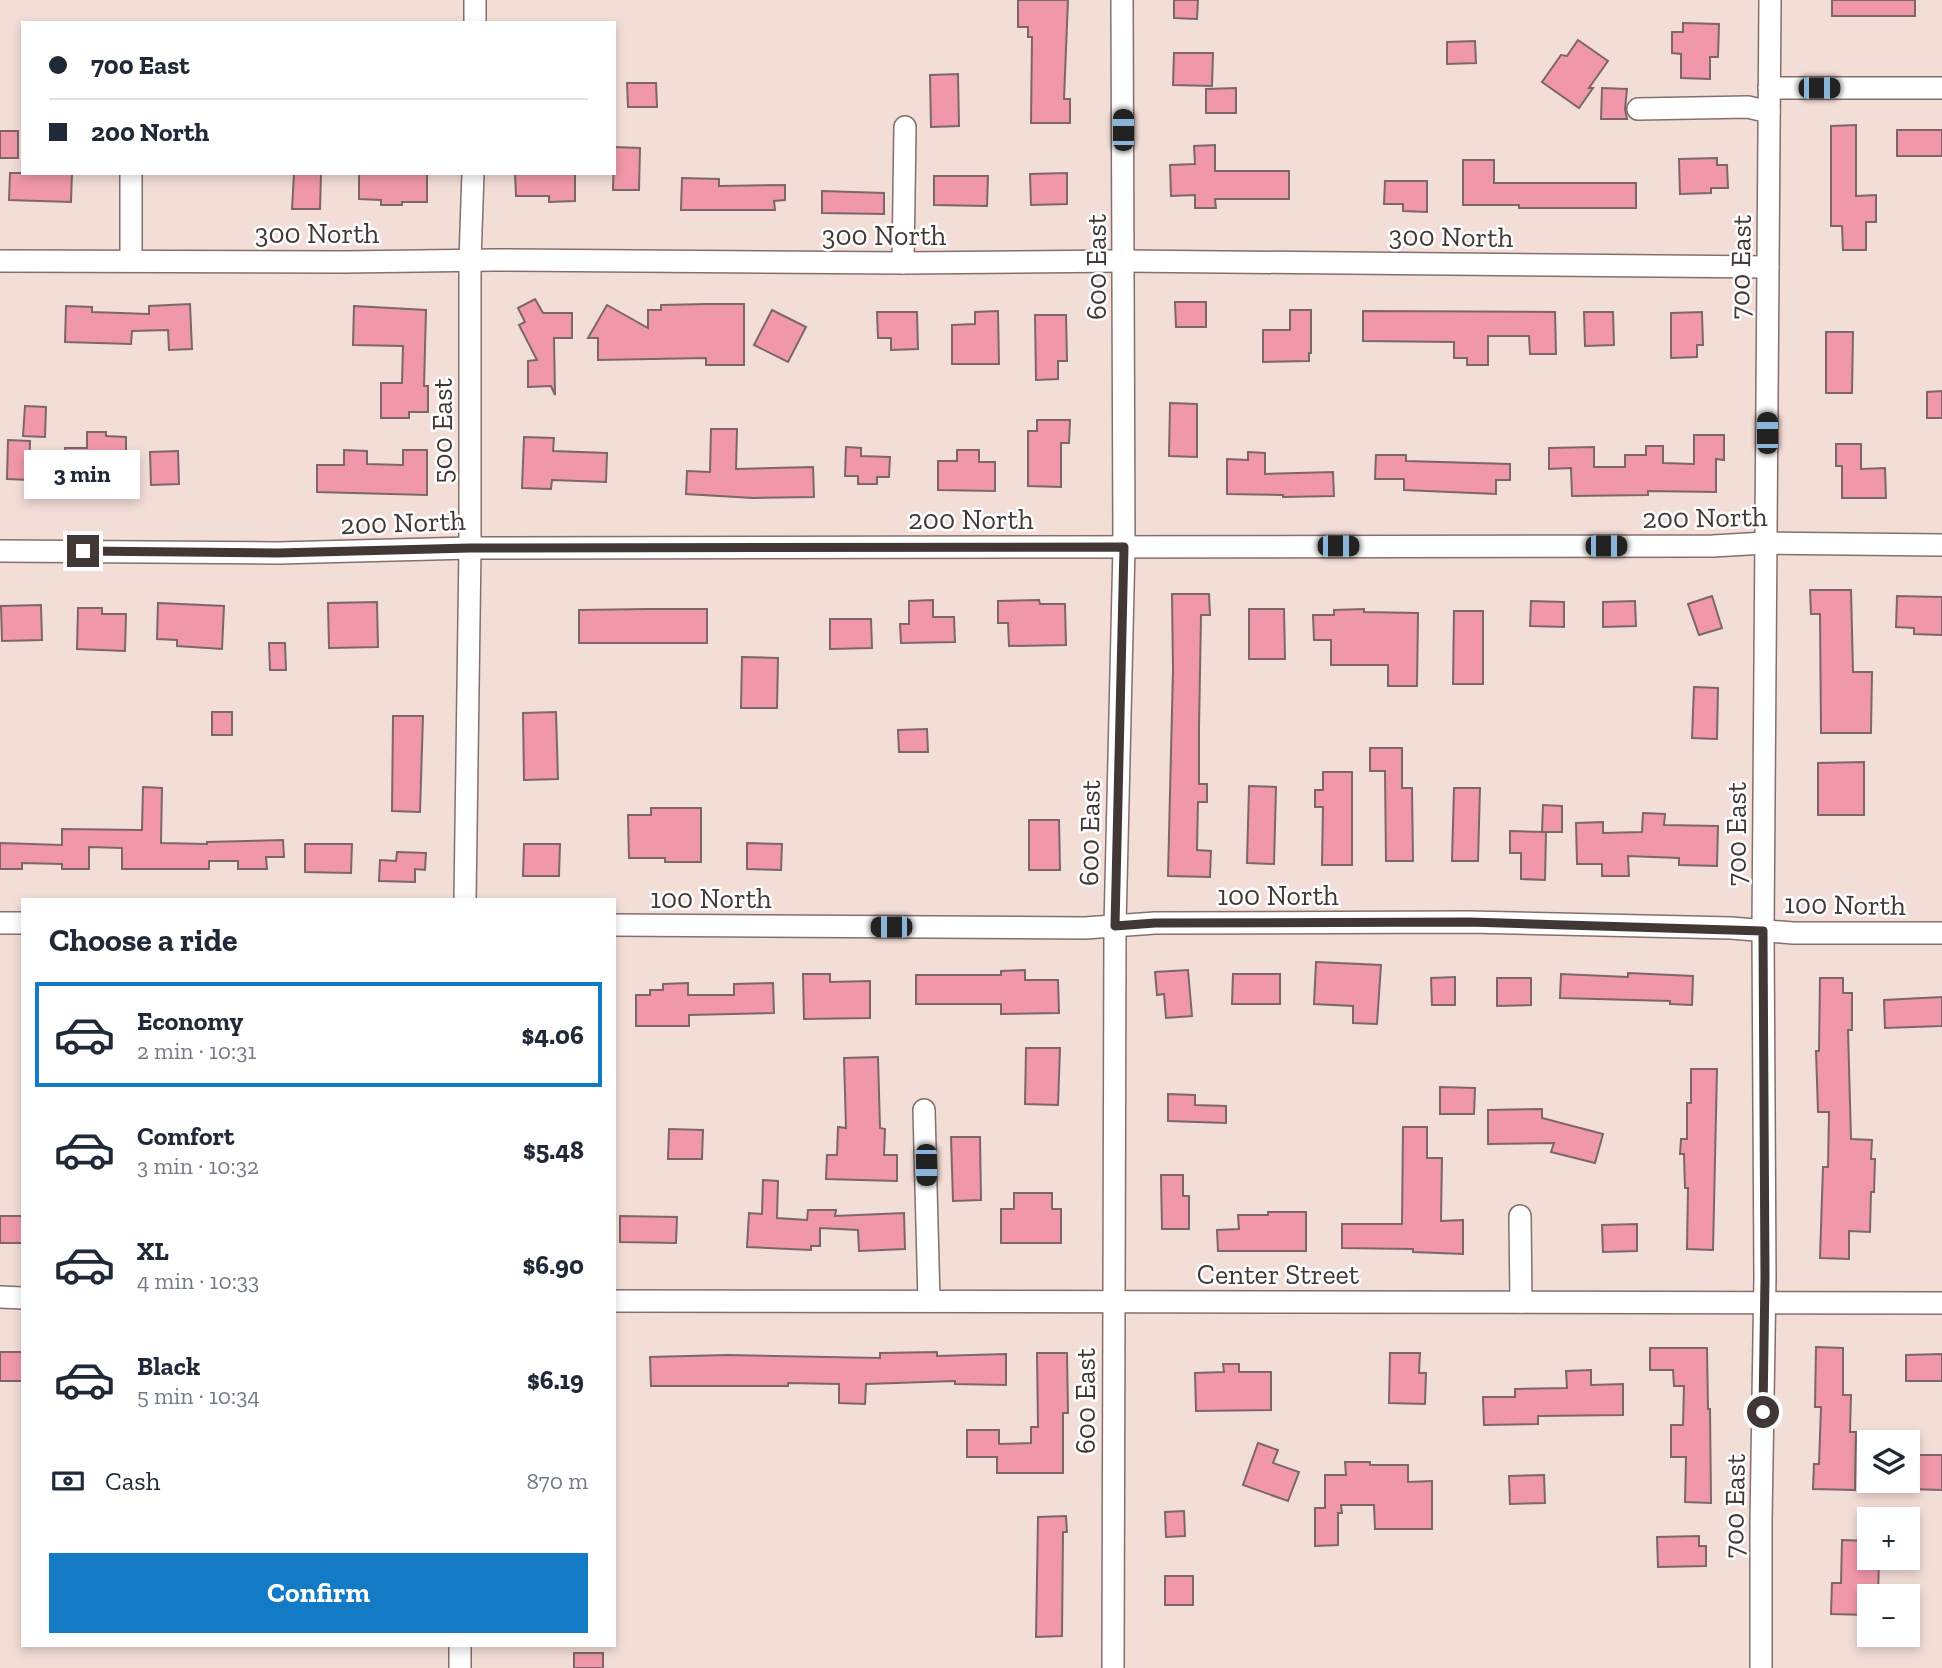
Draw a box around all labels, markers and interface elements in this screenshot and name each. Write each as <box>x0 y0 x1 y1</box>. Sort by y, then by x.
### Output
text: 700 East <box>91 49 190 81</box>
car <box>1799 78 1841 99</box>
car <box>1113 109 1134 151</box>
text: 200 North <box>91 116 209 148</box>
street label: 600 East <box>1080 213 1113 320</box>
street label: 700 East <box>1723 214 1758 320</box>
street label: 300 North <box>255 217 380 250</box>
street label: 300 North <box>822 219 947 252</box>
street label: 300 North <box>1388 219 1514 254</box>
street label: 500 East <box>426 378 459 484</box>
car <box>1757 412 1778 454</box>
callout: 3 min <box>25 449 141 498</box>
text: 3 min <box>53 460 111 488</box>
street label: 200 North <box>1642 500 1768 535</box>
street label: 200 North <box>908 503 1034 536</box>
street label: 200 North <box>340 504 467 541</box>
route end <box>67 535 99 567</box>
car <box>1318 536 1360 557</box>
car <box>1586 536 1628 557</box>
street label: 600 East <box>1072 779 1107 886</box>
street label: 700 East <box>1720 781 1753 886</box>
street label: 100 North <box>1217 879 1339 912</box>
street label: 100 North <box>650 882 772 915</box>
street label: 100 North <box>1784 887 1906 922</box>
car <box>871 917 913 938</box>
text: Choose a ride <box>49 921 237 959</box>
icon: car <box>53 1003 116 1066</box>
text: Economy <box>137 1005 243 1037</box>
text: $4.06 <box>522 1019 584 1051</box>
text: 2 min · 10:31 <box>137 1037 256 1065</box>
icon: car <box>53 1118 116 1181</box>
text: Comfort <box>137 1120 234 1152</box>
text: $5.48 <box>523 1134 584 1166</box>
car <box>916 1144 937 1186</box>
text: 3 min · 10:32 <box>137 1152 259 1180</box>
icon: car <box>53 1233 116 1296</box>
text: XL <box>137 1235 169 1267</box>
text: $6.90 <box>522 1249 584 1281</box>
street label: Center Street <box>1197 1258 1360 1291</box>
text: 4 min · 10:33 <box>137 1267 259 1295</box>
street label: 600 East <box>1069 1347 1102 1454</box>
icon: car <box>53 1348 116 1411</box>
text: Black <box>137 1350 200 1382</box>
text: $6.19 <box>527 1364 584 1396</box>
text: 5 min · 10:34 <box>137 1382 260 1410</box>
route start <box>1747 1396 1779 1428</box>
map controls <box>1857 1430 1920 1647</box>
button: layers <box>1857 1430 1920 1493</box>
street label: 700 East <box>1717 1453 1752 1559</box>
icon: cash <box>49 1462 87 1500</box>
text: Cash <box>105 1465 160 1497</box>
text: 870 m <box>526 1467 588 1495</box>
button: + <box>1857 1507 1920 1570</box>
button: Confirm <box>49 1553 588 1633</box>
button: − <box>1857 1584 1920 1647</box>

